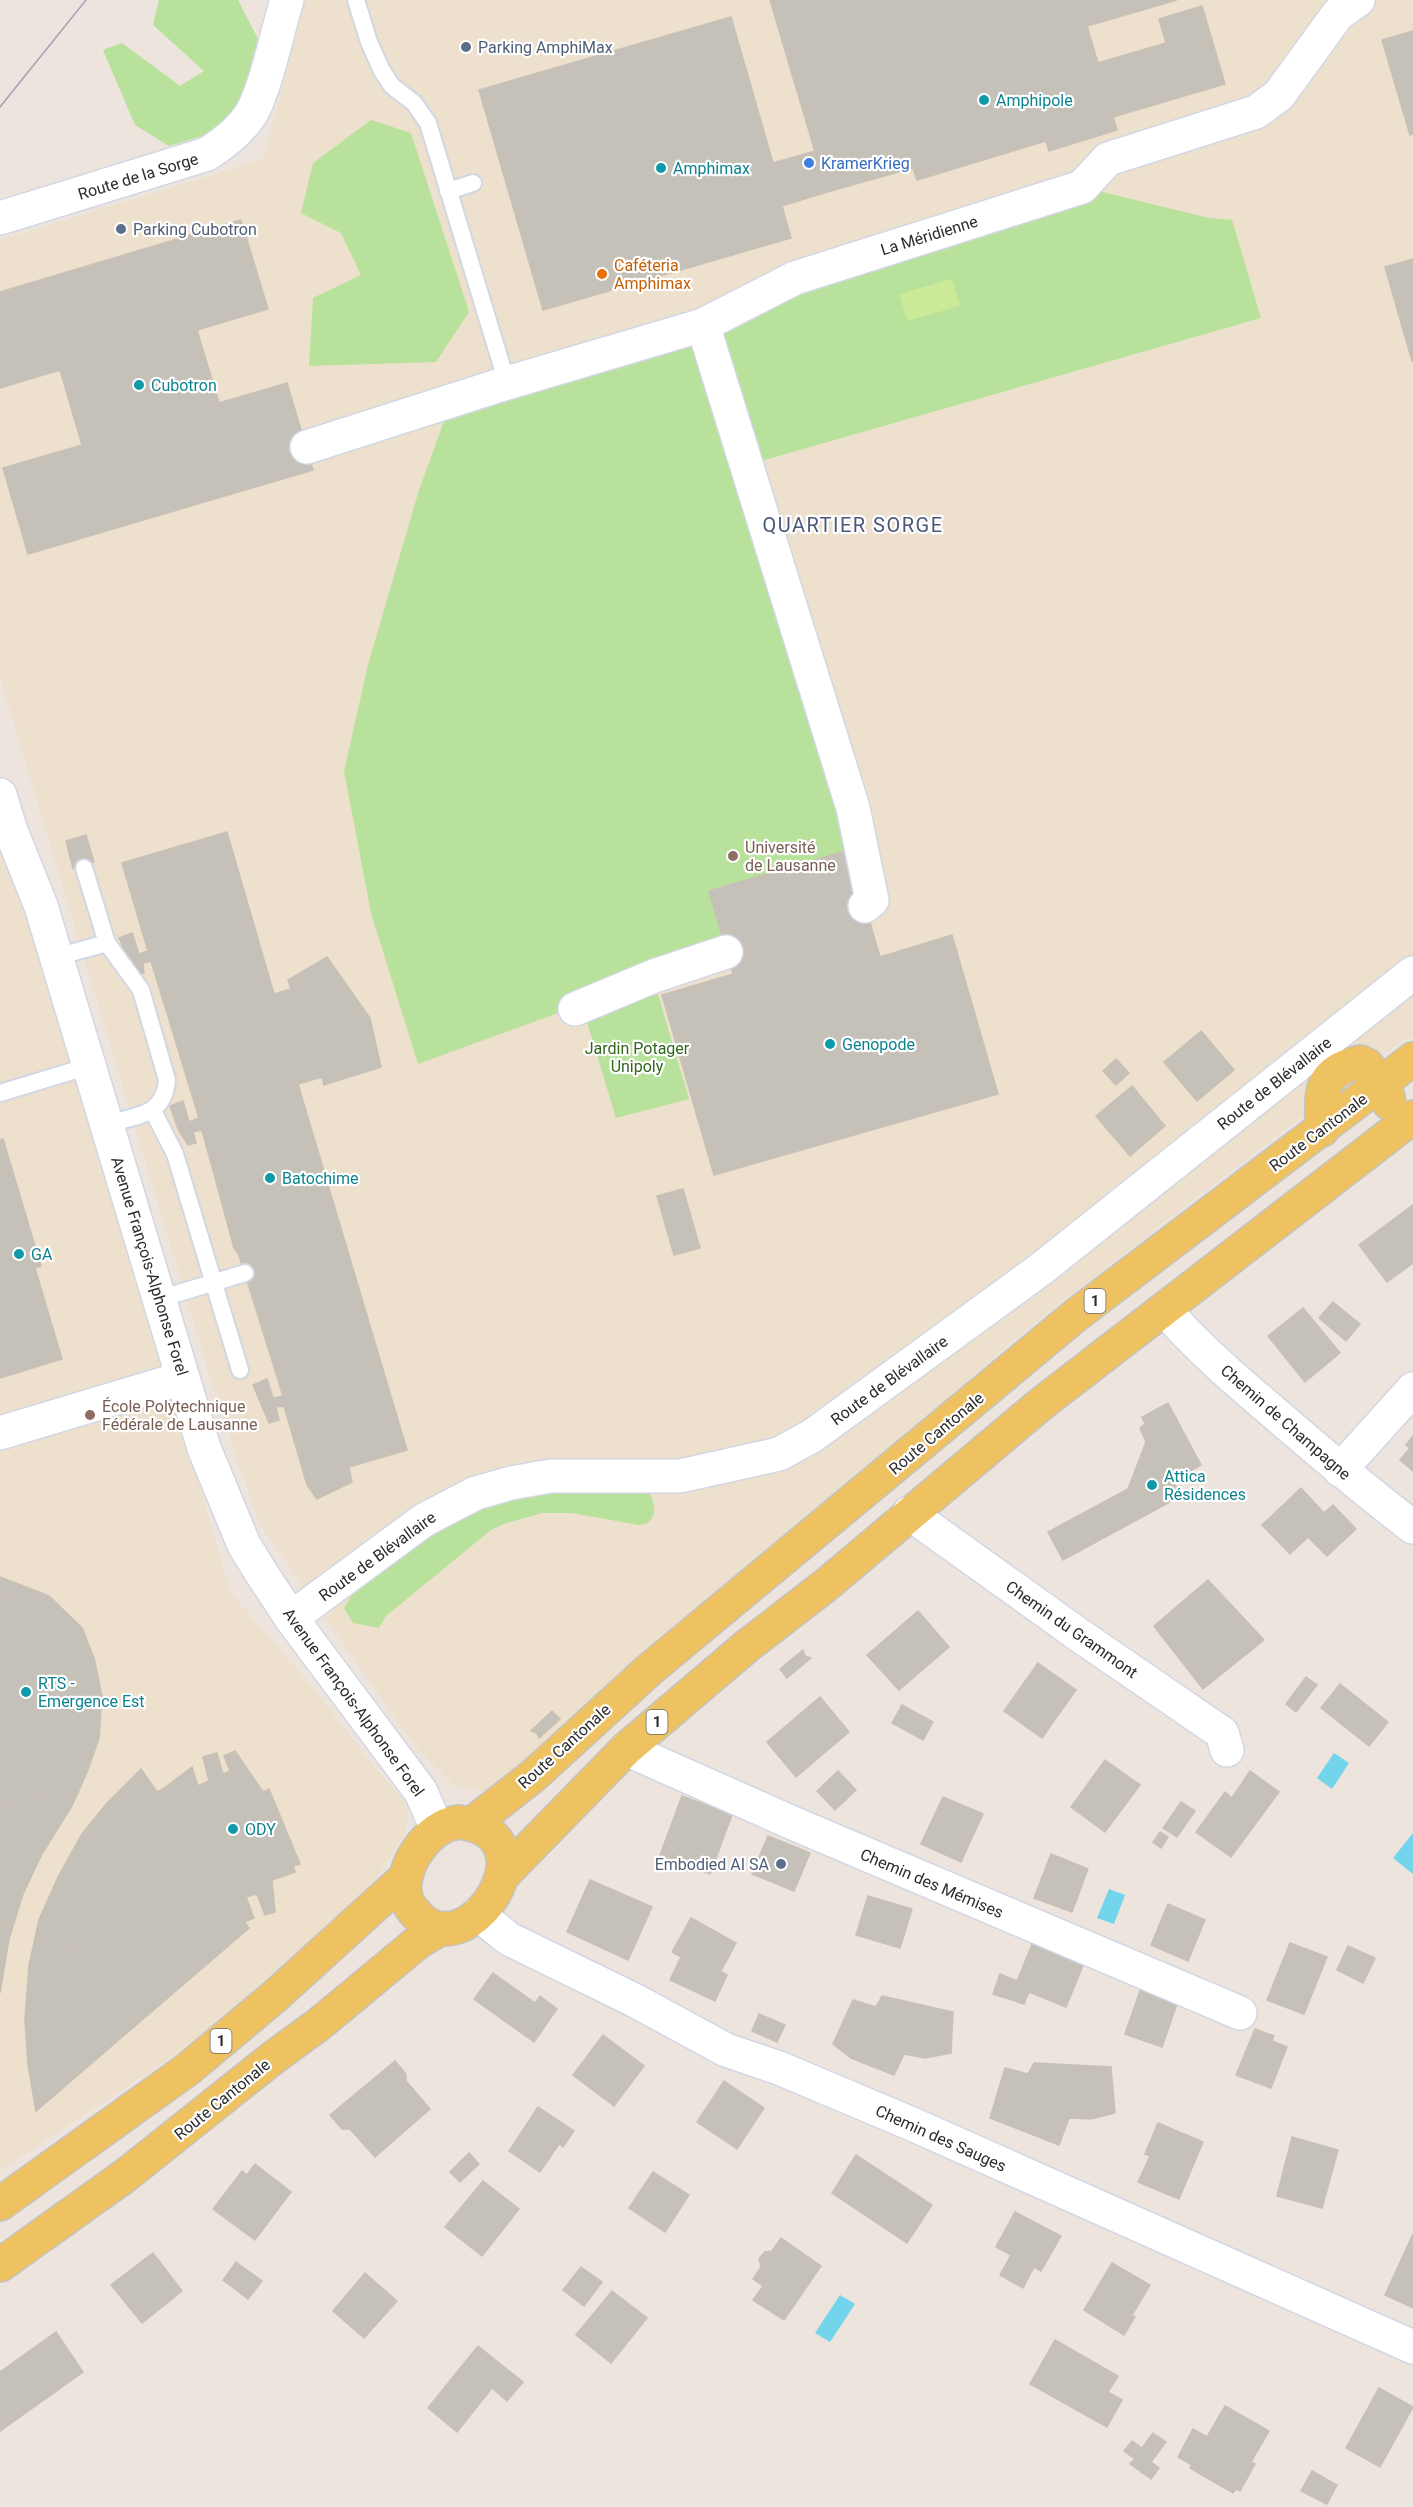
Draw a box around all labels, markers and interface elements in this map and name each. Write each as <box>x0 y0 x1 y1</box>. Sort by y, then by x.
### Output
place label: Parking AmphiMax <box>478 38 613 57</box>
marker: Parking AmphiMax <box>459 40 473 54</box>
place label: Amphipole <box>996 91 1073 110</box>
marker: Amphipole <box>977 93 991 107</box>
street label: Route de la Sorge <box>76 149 201 204</box>
place label: KramerKrieg <box>821 154 910 173</box>
marker: KramerKrieg <box>802 156 816 170</box>
place label: Amphimax <box>673 159 750 178</box>
marker: Amphimax <box>654 161 668 175</box>
street label: La Méridienne <box>878 212 980 259</box>
place label: Parking Cubotron <box>133 220 257 239</box>
marker: Parking Cubotron <box>114 222 128 236</box>
place label: Caféteria Amphimax <box>614 256 691 293</box>
marker: Caféteria Amphimax <box>595 267 609 281</box>
place label: Cubotron <box>151 376 217 395</box>
marker: Cubotron <box>132 378 146 392</box>
district label: QUARTIER SORGE <box>762 513 944 537</box>
place label: Université de Lausanne <box>745 838 836 875</box>
marker: Université de Lausanne <box>726 849 740 863</box>
street label: Route de Blévallaire <box>1213 1033 1335 1134</box>
place label: Genopode <box>842 1035 915 1054</box>
marker: Genopode <box>823 1037 837 1051</box>
park label: Jardin Potager Unipoly <box>585 1039 690 1076</box>
street label: Route Cantonale <box>1266 1089 1371 1175</box>
street label: Avenue François-Alphonse Forel <box>107 1154 192 1378</box>
place label: Batochime <box>282 1169 358 1188</box>
marker: Batochime <box>263 1171 277 1185</box>
place label: GA <box>31 1245 53 1264</box>
marker: GA <box>12 1247 26 1261</box>
road number: 1 <box>1084 1289 1106 1313</box>
street label: Route de Blévallaire <box>827 1332 951 1429</box>
street label: Chemin de Champagne <box>1217 1361 1354 1484</box>
street label: Route Cantonale <box>885 1388 987 1478</box>
place label: École Polytechnique Fédérale de Lausanne <box>102 1397 258 1434</box>
marker: École Polytechnique Fédérale de Lausanne <box>83 1408 97 1422</box>
place label: Attica Résidences <box>1164 1467 1246 1504</box>
marker: Attica Résidences <box>1145 1478 1159 1492</box>
street label: Route de Blévallaire <box>315 1508 439 1605</box>
street label: Chemin du Grammont <box>1002 1577 1141 1682</box>
street label: Avenue François-Alphonse Forel <box>279 1605 428 1800</box>
place label: RTS - Emergence Est <box>38 1674 145 1711</box>
marker: RTS - Emergence Est <box>19 1685 33 1699</box>
street label: Route Cantonale <box>514 1700 614 1793</box>
road number: 1 <box>646 1710 668 1734</box>
place label: ODY <box>245 1820 276 1839</box>
marker: ODY <box>226 1822 240 1836</box>
street label: Chemin des Mémises <box>857 1845 1006 1922</box>
place label: Embodied AI SA <box>655 1855 770 1874</box>
marker: Embodied AI SA <box>774 1857 788 1871</box>
road number: 1 <box>210 2029 232 2053</box>
street label: Route Cantonale <box>171 2055 274 2144</box>
street label: Chemin des Sauges <box>873 2101 1009 2176</box>

